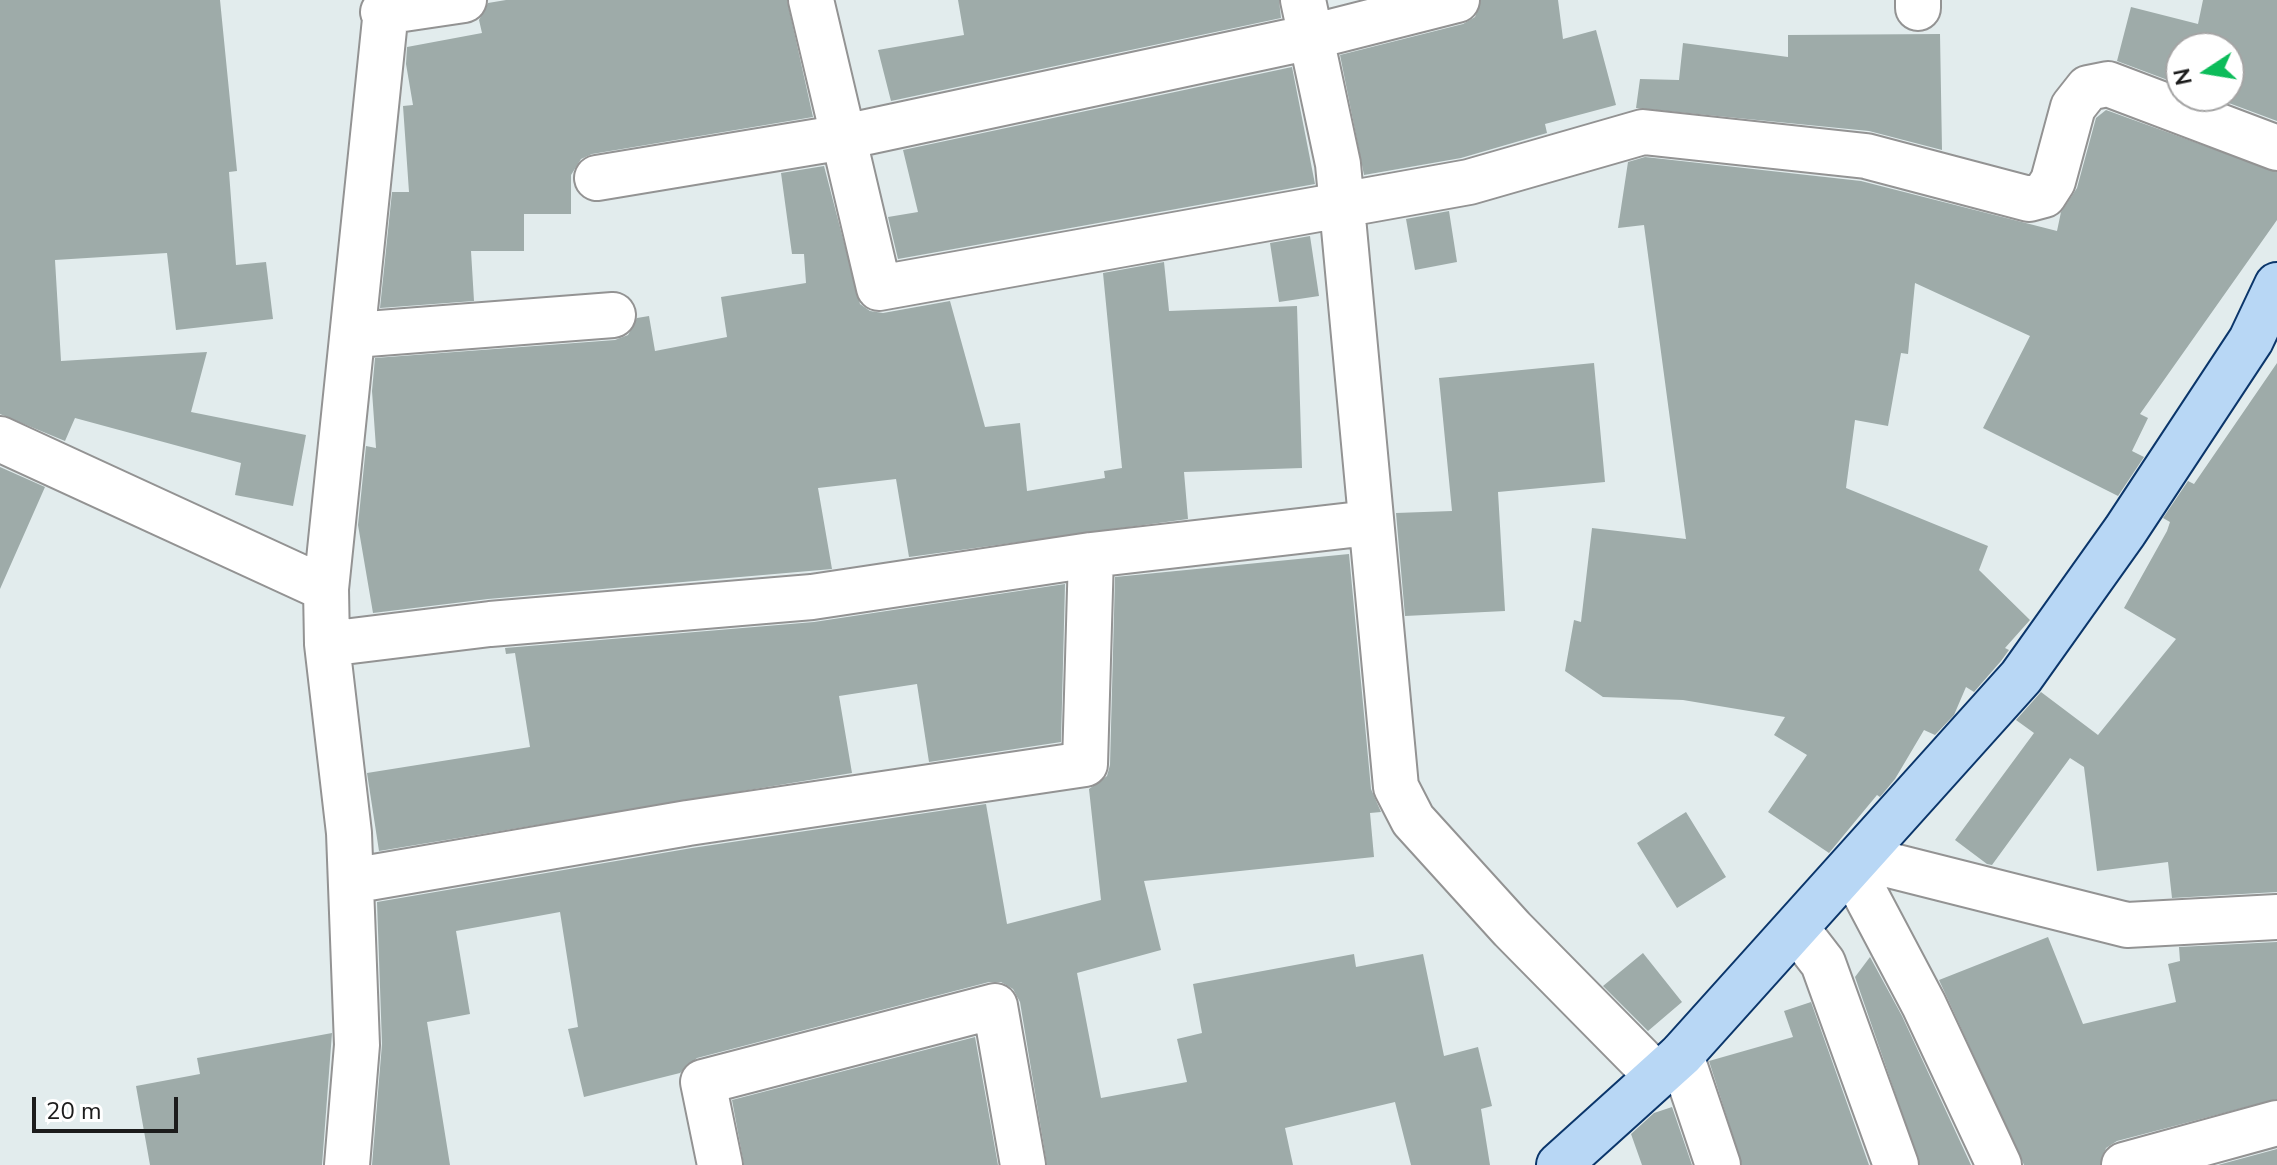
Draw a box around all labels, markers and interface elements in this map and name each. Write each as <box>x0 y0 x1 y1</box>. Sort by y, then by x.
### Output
north arrow <box>2165 32 2245 112</box>
text: N <box>2167 65 2200 88</box>
scale bar <box>36 1081 182 1131</box>
text: 20 m <box>46 1095 102 1127</box>

